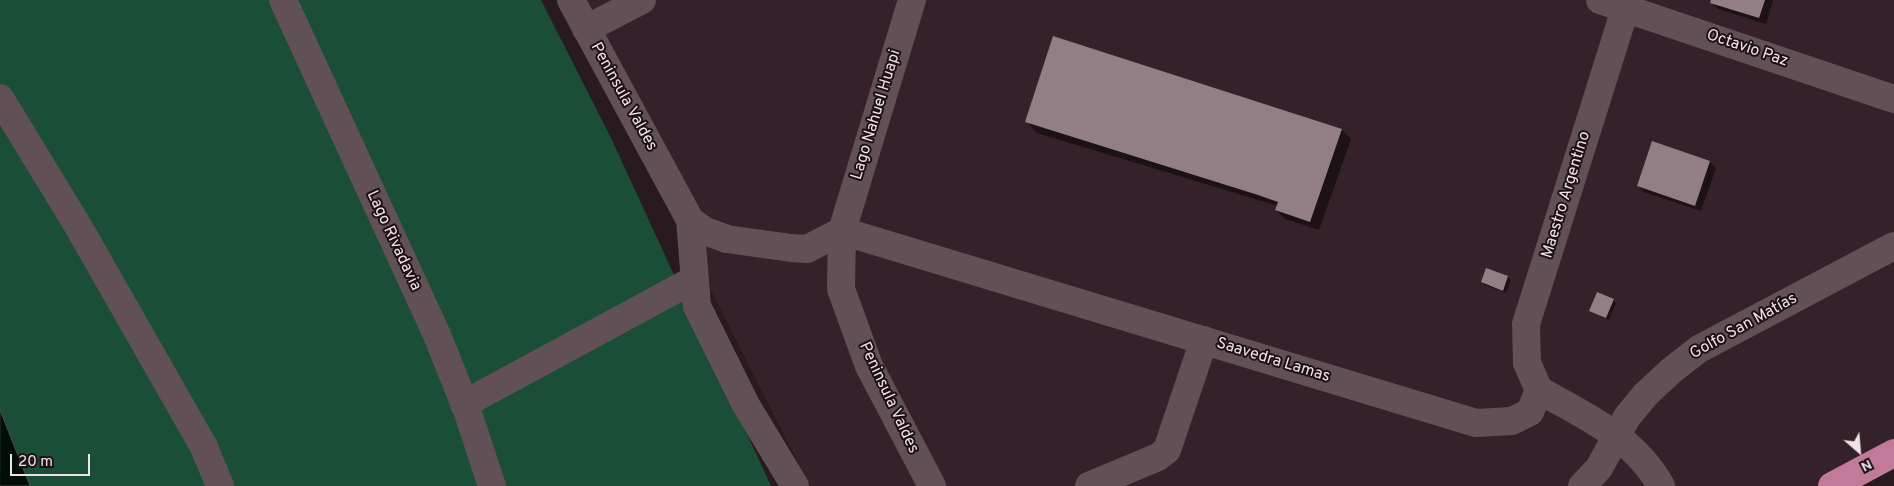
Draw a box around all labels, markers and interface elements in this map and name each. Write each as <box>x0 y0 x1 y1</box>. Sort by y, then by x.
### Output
street label: Octavio Paz <box>1704 26 1790 72</box>
street label: Peninsula Valdes <box>585 40 661 154</box>
street label: Lago Nahuel Huapi <box>848 48 906 182</box>
street label: Maestro Argentino <box>1539 129 1595 261</box>
street label: Lago Rivadavia <box>361 188 425 294</box>
street label: Golfo San Matías <box>1687 290 1801 364</box>
street label: Saavedra Lamas <box>1214 335 1332 387</box>
street label: Peninsula Valdes <box>854 339 922 457</box>
north arrow <box>1834 426 1884 476</box>
scale bar <box>12 444 92 476</box>
text: 20 m <box>18 453 53 472</box>
text: N <box>1858 455 1874 475</box>

